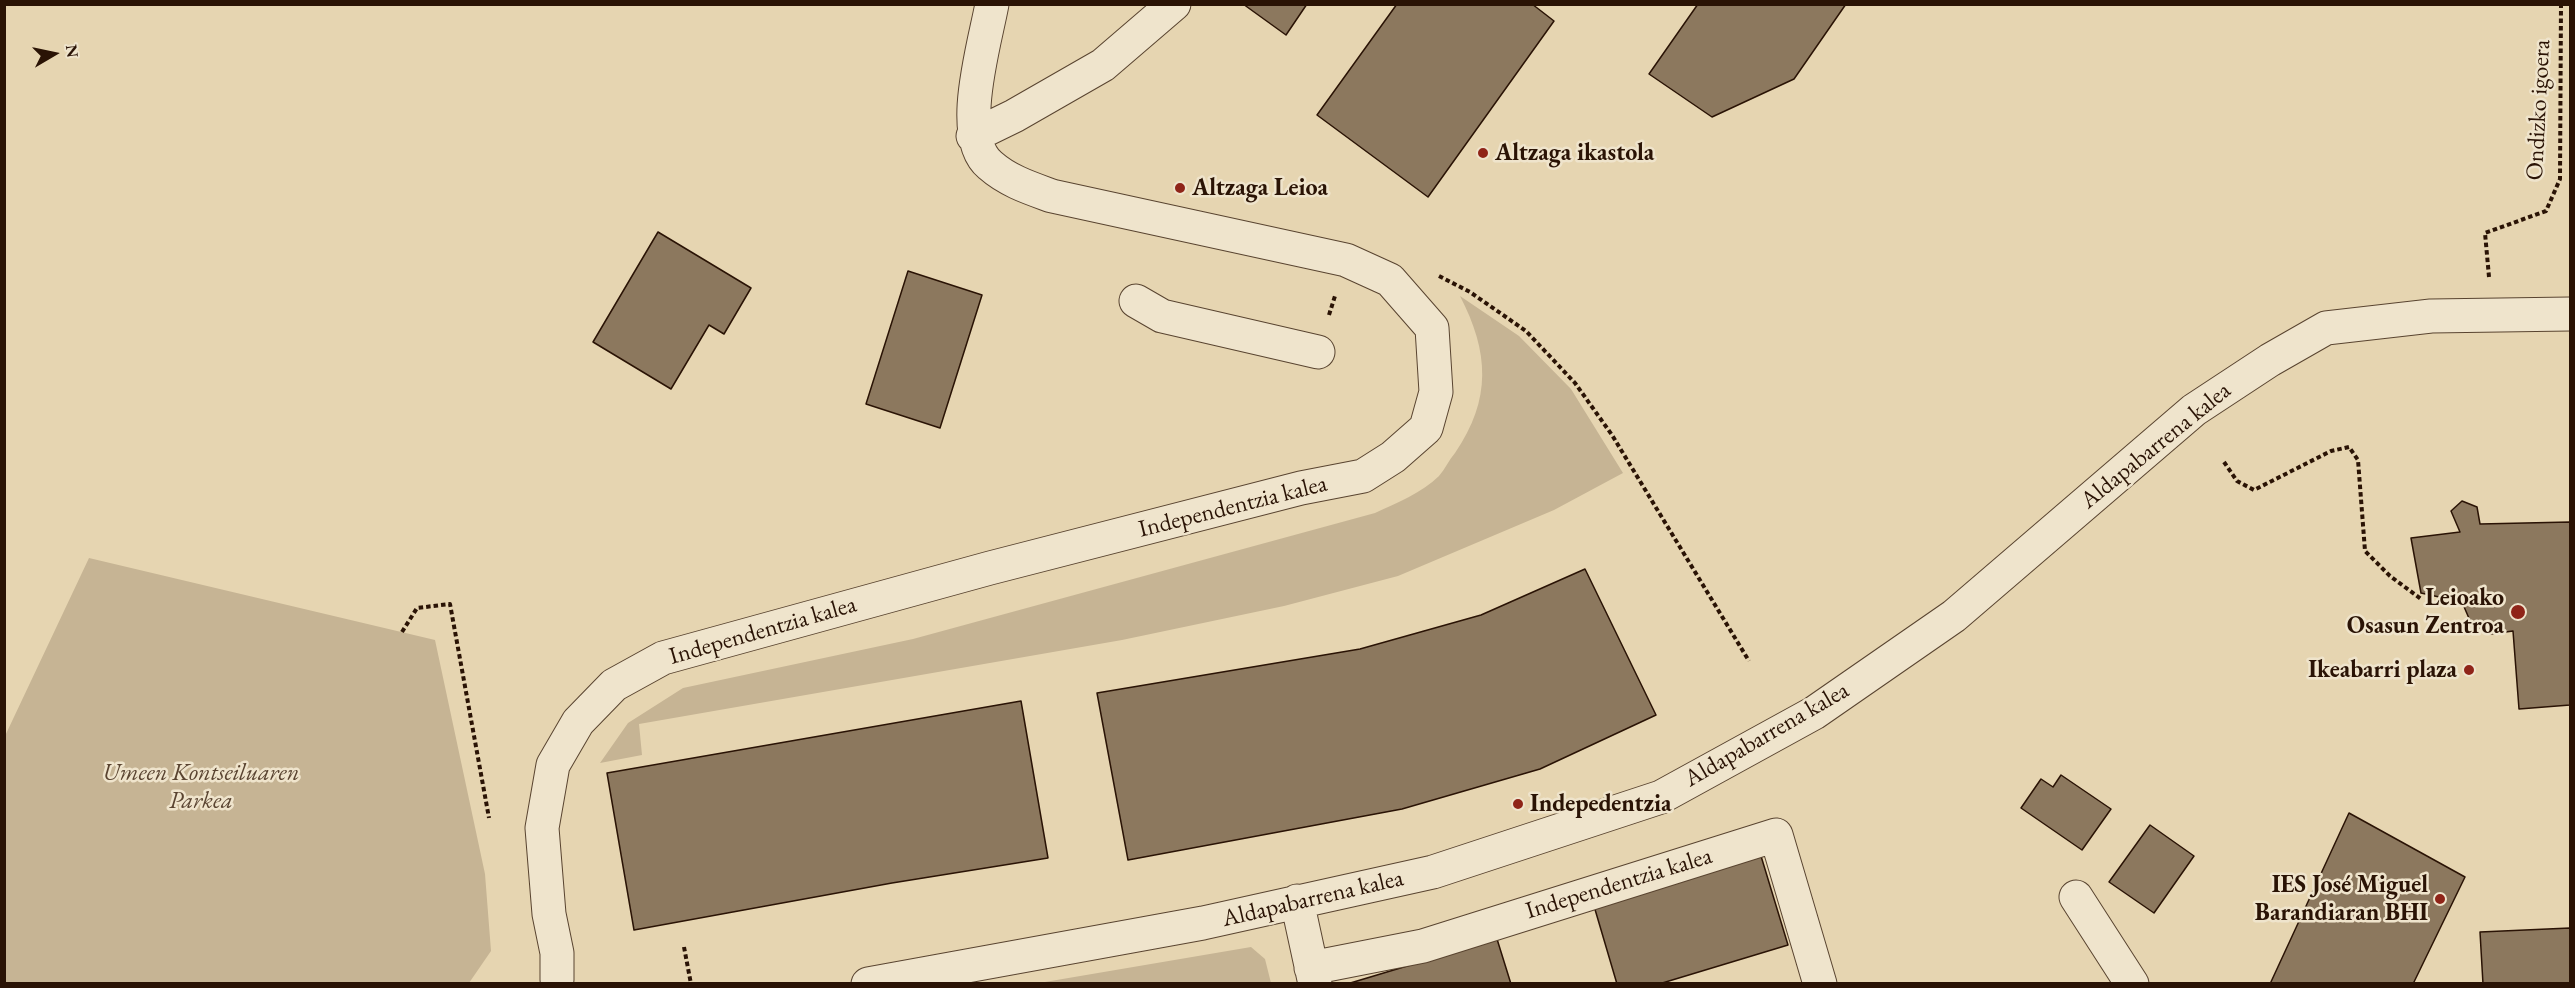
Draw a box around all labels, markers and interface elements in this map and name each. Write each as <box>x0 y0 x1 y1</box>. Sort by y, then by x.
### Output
north arrow <box>24 24 84 84</box>
street label: Ondizko igoera <box>2521 39 2557 181</box>
text: N <box>61 43 84 59</box>
place label: Altzaga ikastola <box>1495 139 1654 167</box>
marker: Altzaga ikastola <box>1476 146 1490 160</box>
place label: Altzaga Leioa <box>1192 174 1328 202</box>
marker: Altzaga Leioa <box>1173 181 1187 195</box>
street label: Aldapabarrena kalea <box>2075 377 2237 515</box>
street label: Independentzia kalea <box>1136 470 1330 544</box>
place label: Leioako Osasun Zentroa <box>2347 584 2504 640</box>
street label: Independentzia kalea <box>666 591 860 671</box>
marker: Leioako Osasun Zentroa <box>2509 603 2527 621</box>
place label: Ikeabarri plaza <box>2308 656 2457 684</box>
marker: Ikeabarri plaza <box>2462 663 2476 677</box>
street label: Aldapabarrena kalea <box>1680 676 1854 794</box>
park label: Umeen Kontseiluaren Parkea <box>103 759 299 815</box>
place label: Indepedentzia <box>1530 790 1672 818</box>
marker: Indepedentzia <box>1511 797 1525 811</box>
street label: Independentzia kalea <box>1522 842 1716 926</box>
street label: Aldapabarrena kalea <box>1220 864 1406 934</box>
place label: IES José Miguel Barandiaran BHI <box>2255 871 2428 927</box>
marker: IES José Miguel Barandiaran BHI <box>2433 892 2447 906</box>

